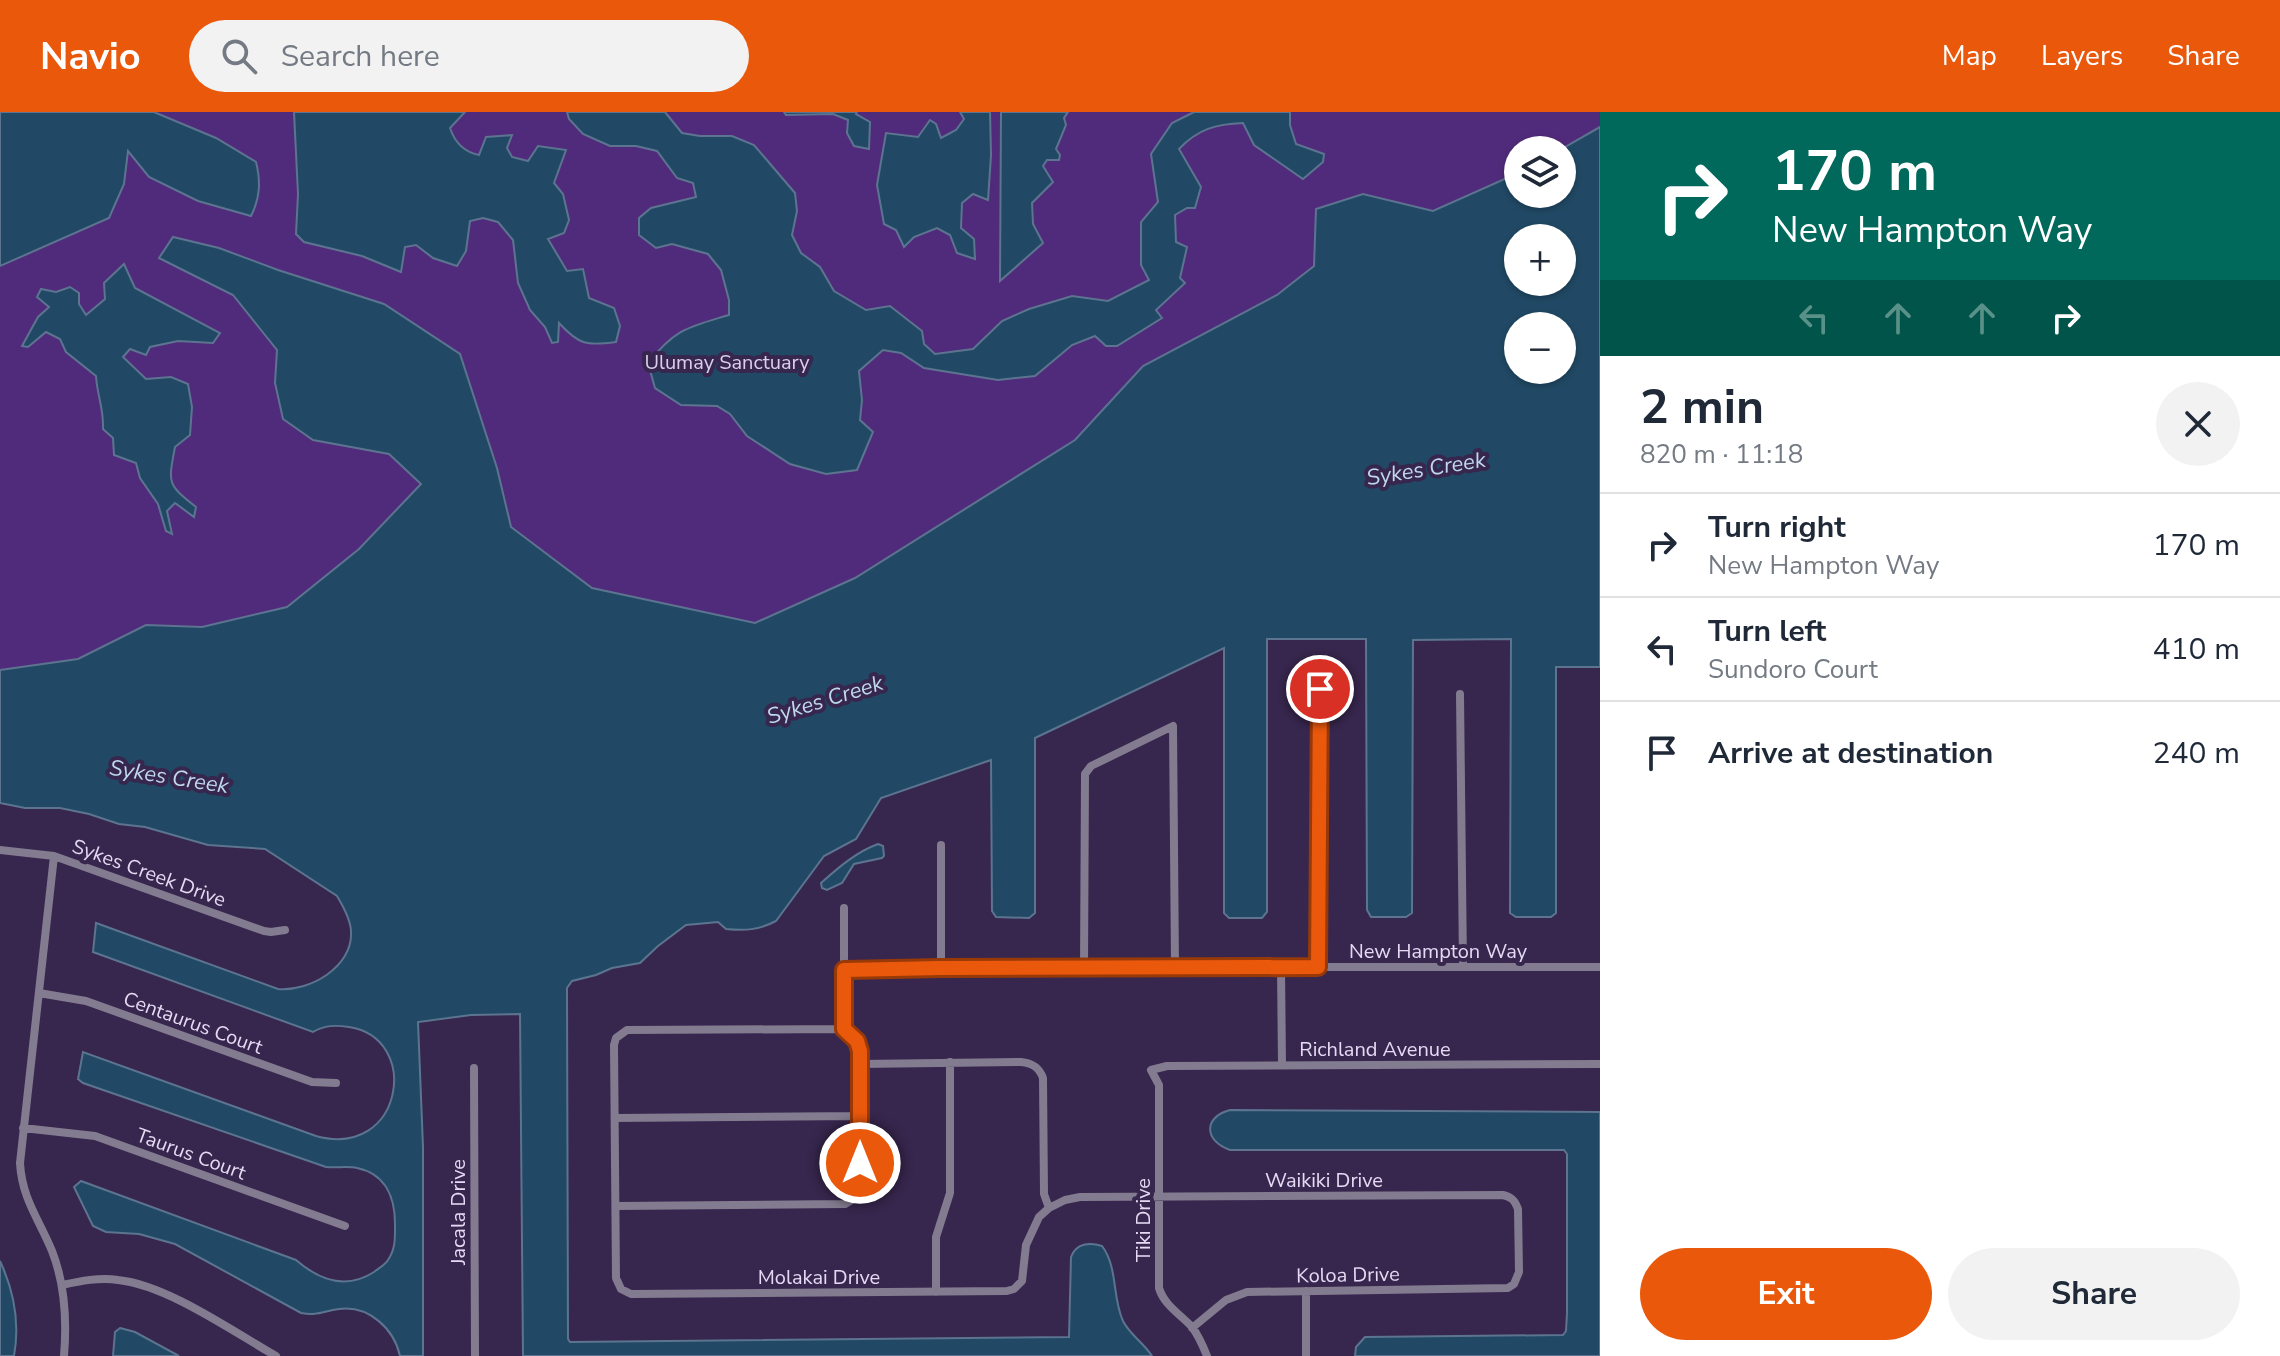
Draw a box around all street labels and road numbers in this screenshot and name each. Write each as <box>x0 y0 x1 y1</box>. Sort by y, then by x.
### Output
street label: Sykes Creek Drive <box>68 833 230 913</box>
street label: New Hampton Way <box>1349 938 1528 965</box>
street label: Centaurus Court <box>120 985 267 1061</box>
street label: Richland Avenue <box>1299 1036 1451 1063</box>
street label: Taurus Court <box>132 1122 251 1187</box>
street label: Jacala Drive <box>445 1159 472 1266</box>
street label: Waikiki Drive <box>1265 1167 1383 1194</box>
street label: Tiki Drive <box>1130 1178 1157 1262</box>
street label: Koloa Drive <box>1296 1261 1400 1289</box>
street label: Molakai Drive <box>758 1264 880 1291</box>

